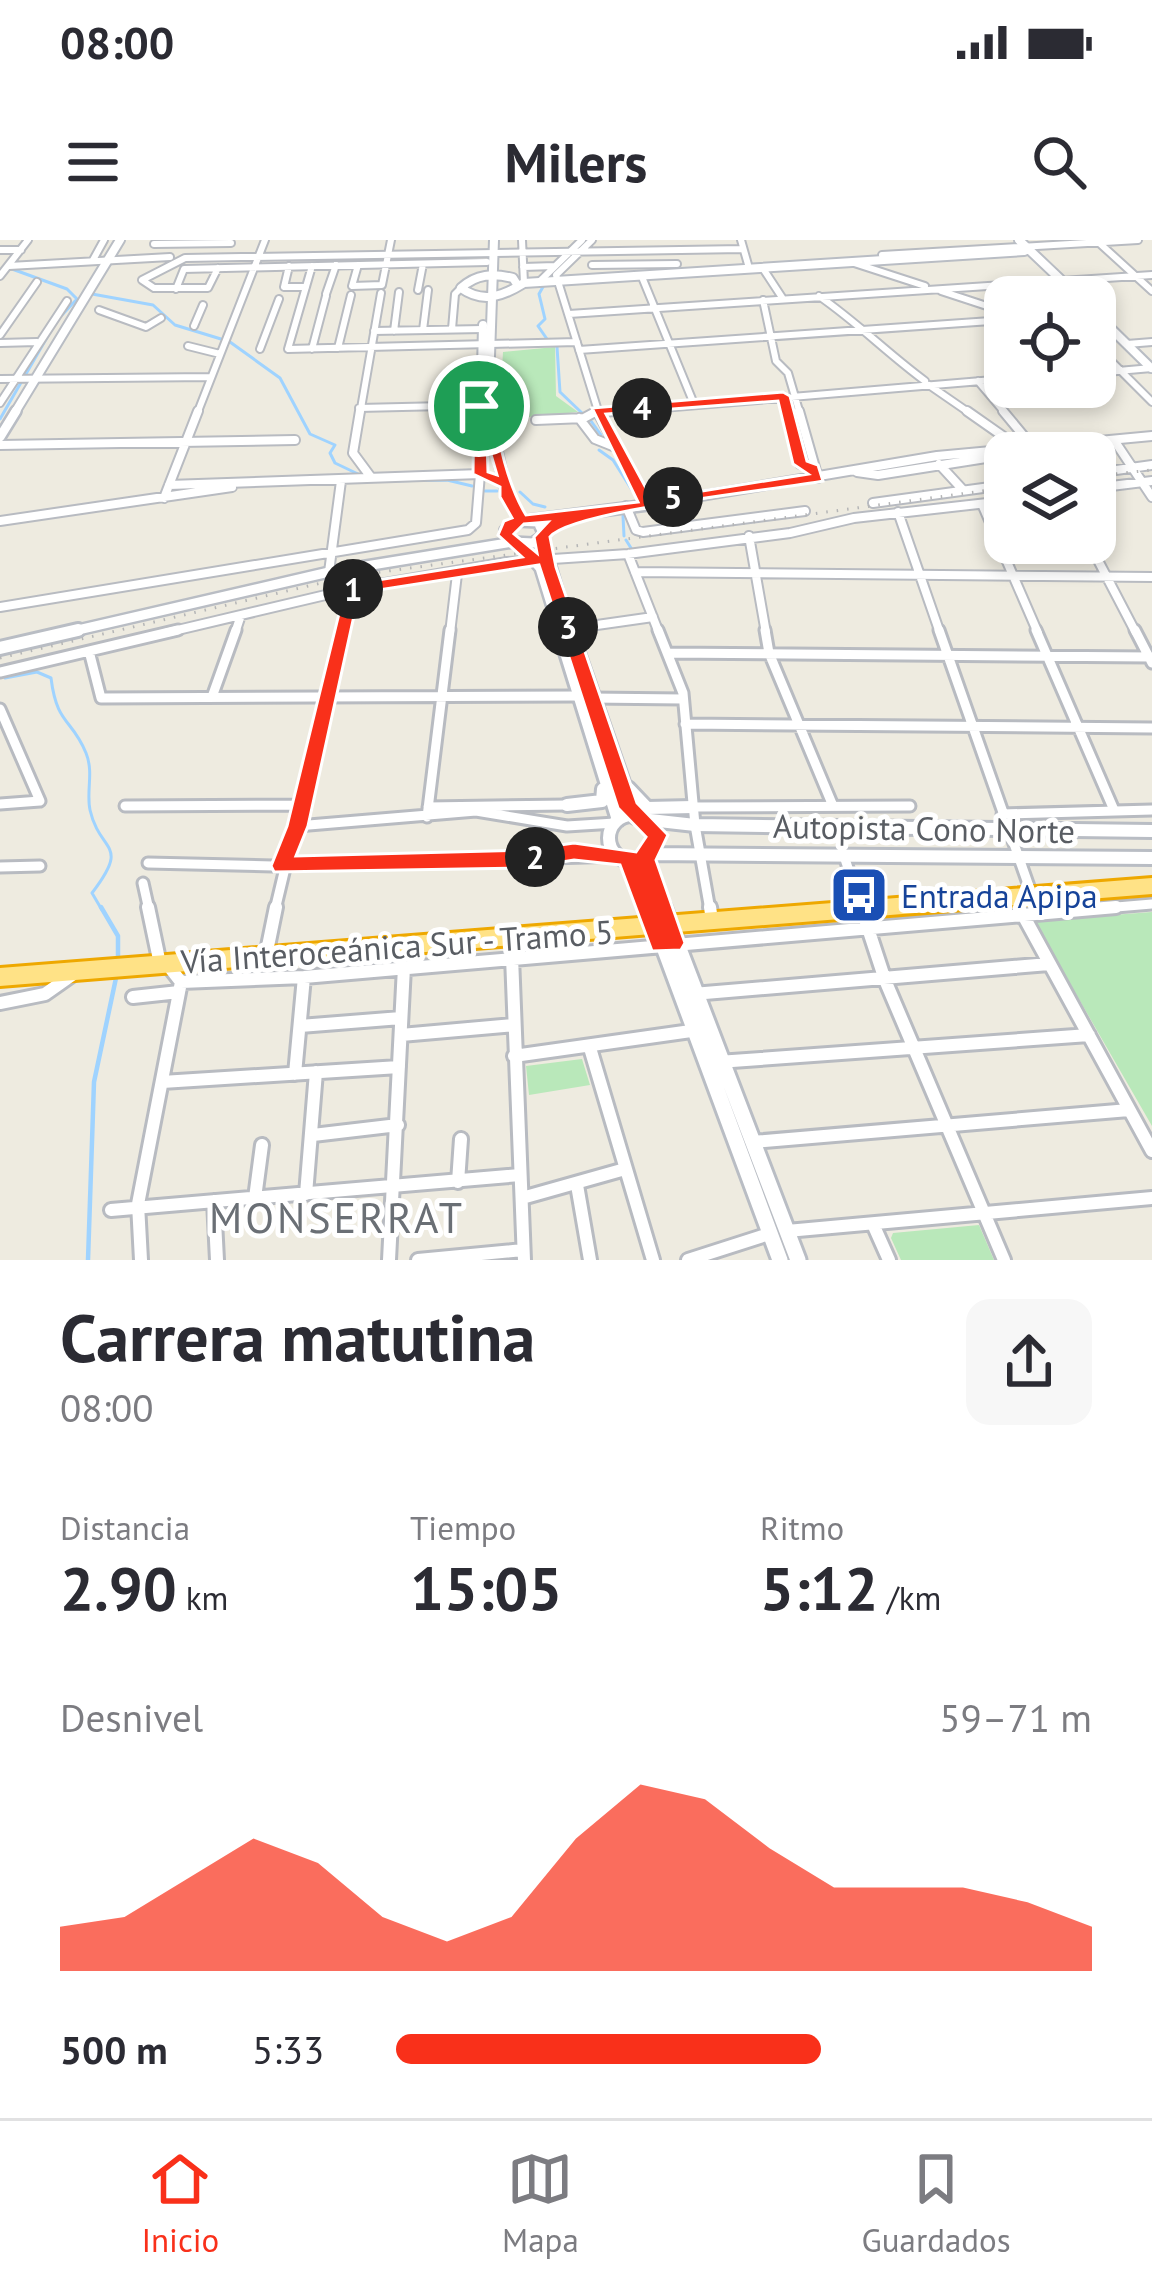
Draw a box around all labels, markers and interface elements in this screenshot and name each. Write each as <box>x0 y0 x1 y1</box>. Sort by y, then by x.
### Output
text: 08:00 <box>60 13 174 71</box>
text: Milers <box>505 127 647 197</box>
icon: menu <box>60 129 126 195</box>
icon: search <box>1026 129 1092 195</box>
map controls <box>984 276 1116 564</box>
button: locate <box>984 276 1116 408</box>
pin <box>428 355 530 457</box>
icon: arrive <box>446 373 512 439</box>
pin: 4 <box>612 378 672 438</box>
text: 4 <box>633 386 651 429</box>
button: layers <box>984 432 1116 564</box>
pin: 5 <box>643 467 703 527</box>
text: 5 <box>664 475 682 518</box>
pin: 1 <box>323 559 383 619</box>
text: 1 <box>344 567 362 610</box>
pin: 3 <box>538 597 598 657</box>
text: 3 <box>559 605 577 648</box>
street label: Autopista Cono Norte <box>773 804 1075 852</box>
pin: 2 <box>505 827 565 887</box>
text: 2 <box>526 835 544 878</box>
bus stop icon: Entrada Apipa <box>828 864 890 926</box>
place label: Entrada Apipa <box>901 874 1098 917</box>
street label: Vía Interoceánica Sur - Tramo 5 <box>178 909 615 983</box>
district label: MONSERRAT <box>209 1190 465 1245</box>
text: Carrera matutina <box>60 1294 535 1379</box>
button: share <box>966 1299 1092 1425</box>
text: 08:00 <box>60 1382 154 1433</box>
text: Distancia <box>60 1506 190 1549</box>
text: Tiempo <box>410 1506 516 1549</box>
text: Ritmo <box>760 1506 844 1549</box>
text: 2.90 <box>60 1549 177 1627</box>
text: 15:05 <box>410 1549 562 1627</box>
text: 5:12 <box>760 1549 878 1627</box>
text: km <box>177 1576 228 1619</box>
text: /km <box>878 1576 941 1619</box>
text: Desnivel <box>60 1692 203 1743</box>
text: 59–71 m <box>939 1692 1092 1743</box>
text: 500 m <box>60 2024 168 2075</box>
text: 5:33 <box>252 2024 324 2075</box>
tab: Inicio <box>141 2146 219 2261</box>
tab: Mapa <box>502 2146 579 2261</box>
tab: Guardados <box>862 2146 1011 2261</box>

